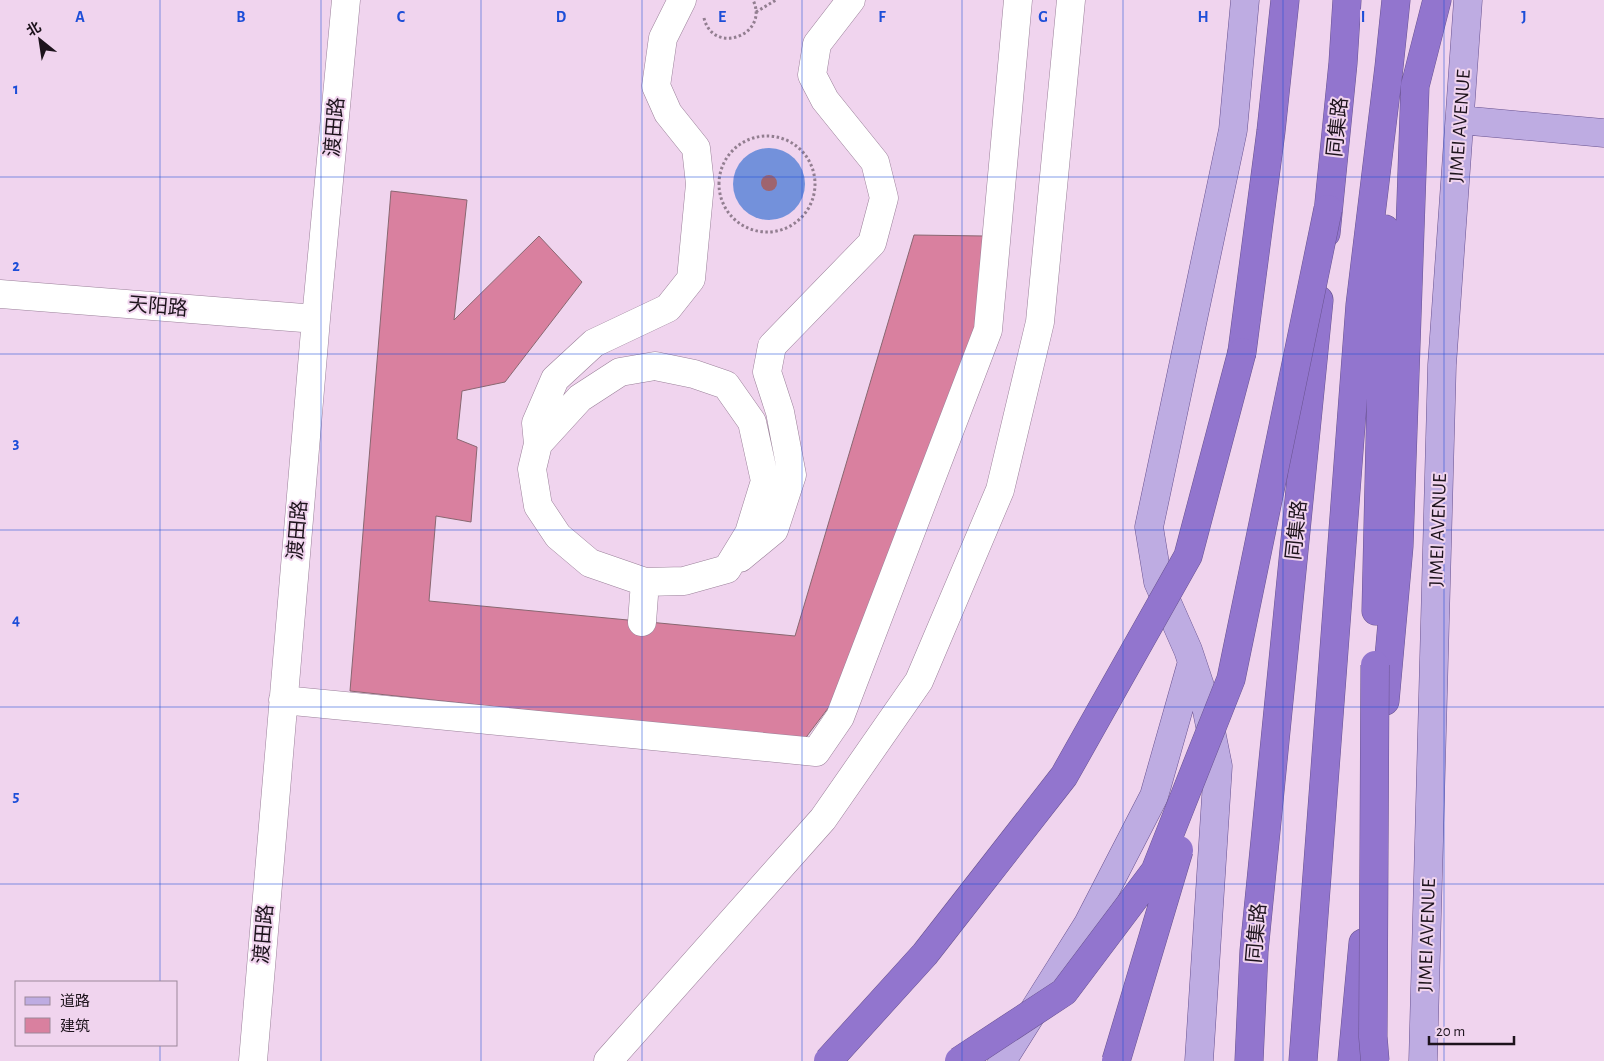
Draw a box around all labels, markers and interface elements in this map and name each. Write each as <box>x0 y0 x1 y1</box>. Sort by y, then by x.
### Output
text: A <box>75 9 85 25</box>
text: B <box>236 9 246 25</box>
text: C <box>397 9 406 25</box>
text: D <box>556 9 567 25</box>
text: E <box>718 9 726 25</box>
text: F <box>878 9 886 25</box>
text: G <box>1038 9 1048 25</box>
text: H <box>1197 9 1209 25</box>
text: I <box>1361 9 1365 25</box>
text: J <box>1521 9 1527 25</box>
north arrow <box>15 15 65 65</box>
text: 北 <box>24 19 44 39</box>
street label: JIMEI AVENUE <box>1446 68 1474 183</box>
text: 1 <box>13 81 19 97</box>
street label: 渡田路 <box>320 96 348 158</box>
street label: 同集路 <box>1324 96 1351 158</box>
text: 2 <box>12 258 20 274</box>
street label: 天阳路 <box>127 293 189 320</box>
text: 3 <box>13 435 20 451</box>
street label: JIMEI AVENUE <box>1426 473 1450 587</box>
street label: 渡田路 <box>283 499 311 561</box>
street label: 同集路 <box>1283 499 1310 561</box>
text: 4 <box>12 612 20 628</box>
text: 5 <box>13 788 20 804</box>
street label: JIMEI AVENUE <box>1415 878 1439 992</box>
street label: 同集路 <box>1243 902 1270 964</box>
street label: 渡田路 <box>249 903 277 965</box>
legend <box>15 981 178 1046</box>
text: 道路 <box>60 993 90 1009</box>
scale bar <box>1429 1014 1514 1046</box>
text: 建筑 <box>60 1018 90 1034</box>
text: 20 m <box>1436 1024 1465 1039</box>

